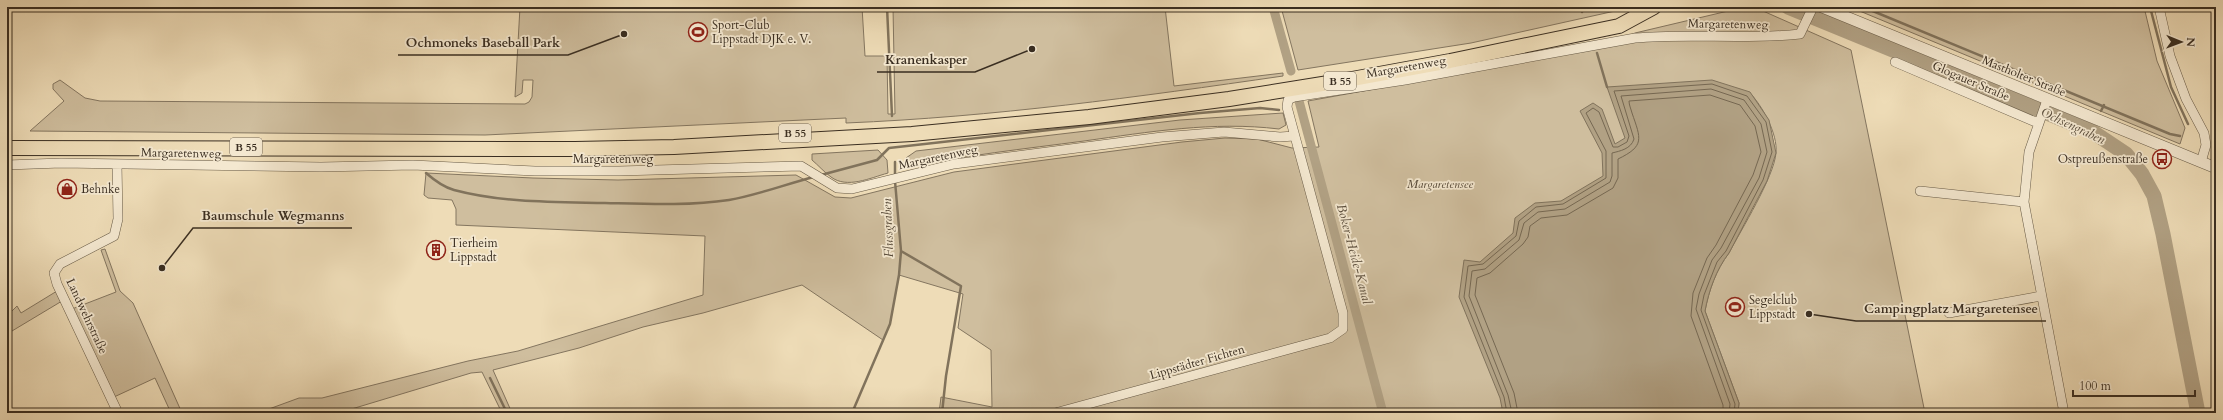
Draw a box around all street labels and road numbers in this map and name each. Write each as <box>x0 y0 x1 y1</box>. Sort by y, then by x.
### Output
street label: Margaretenweg <box>1688 15 1769 33</box>
street label: Margaretenweg <box>1365 52 1447 82</box>
street label: Mastholter Straße <box>1980 52 2068 100</box>
street label: Glogauer Straße <box>1930 58 2012 104</box>
road number: B 55 <box>1324 72 1356 90</box>
road number: B 55 <box>779 124 811 142</box>
road number: B 55 <box>230 138 262 156</box>
street label: Margaretenweg <box>897 141 979 173</box>
street label: Margaretenweg <box>141 144 222 162</box>
street label: Margaretenweg <box>573 151 654 167</box>
street label: Landwehrstraße <box>62 276 112 356</box>
street label: Lippstädter Fichten <box>1148 341 1247 383</box>

